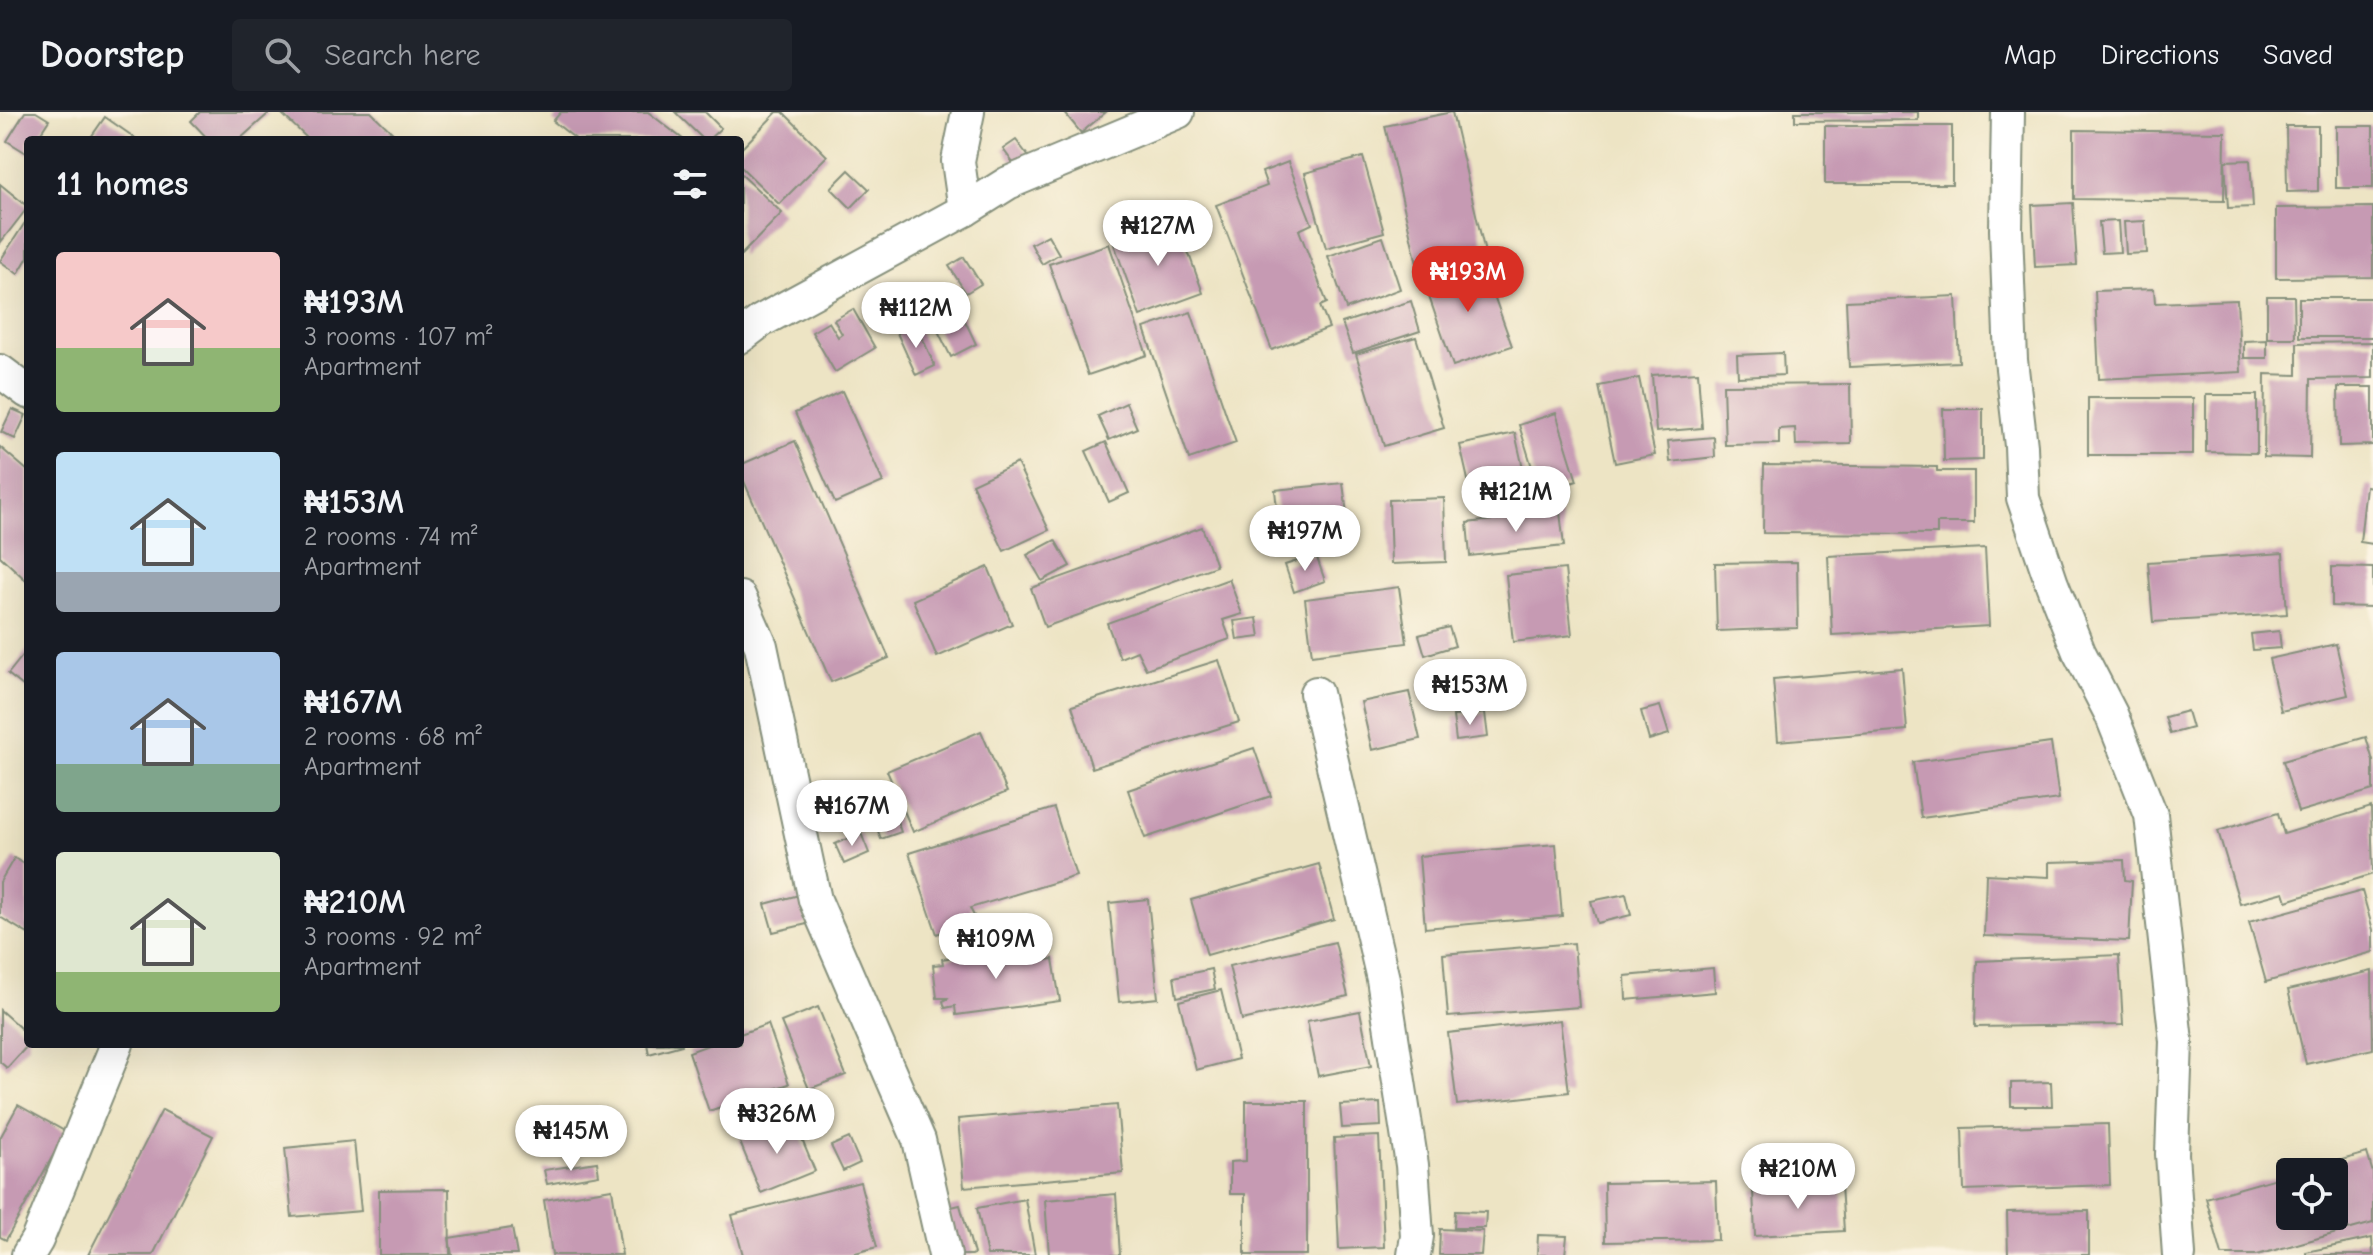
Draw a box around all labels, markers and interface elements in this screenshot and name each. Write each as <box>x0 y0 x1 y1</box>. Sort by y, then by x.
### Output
search box <box>232 19 792 91</box>
text: Doorstep <box>40 33 184 77</box>
icon: search <box>260 33 304 77</box>
text: Search here <box>324 38 481 73</box>
text: Map <box>2004 39 2057 71</box>
text: Directions <box>2101 39 2219 71</box>
text: Saved <box>2263 39 2333 71</box>
icon: filters <box>668 162 712 206</box>
text: 11 homes <box>56 164 189 204</box>
pin: ₦127M <box>1102 200 1214 268</box>
text: ₦127M <box>1121 211 1195 241</box>
pin: ₦193M <box>1412 246 1524 314</box>
text: ₦193M <box>1430 257 1506 287</box>
text: ₦193M <box>304 282 404 322</box>
pin: ₦112M <box>860 282 972 350</box>
icon: home <box>120 284 216 380</box>
text: ₦112M <box>879 293 953 323</box>
text: 3 rooms · 107 m² <box>304 322 493 352</box>
text: Apartment <box>304 352 420 382</box>
pin: ₦121M <box>1460 466 1572 534</box>
text: ₦121M <box>1479 477 1553 507</box>
text: ₦153M <box>304 482 404 522</box>
icon: home <box>120 484 216 580</box>
pin: ₦197M <box>1249 505 1361 573</box>
text: ₦197M <box>1267 516 1343 546</box>
text: 2 rooms · 74 m² <box>304 522 477 552</box>
text: Apartment <box>304 552 420 582</box>
pin: ₦153M <box>1414 659 1526 727</box>
text: ₦153M <box>1432 670 1508 700</box>
text: ₦167M <box>304 682 402 722</box>
icon: home <box>120 684 216 780</box>
text: 2 rooms · 68 m² <box>304 722 482 752</box>
text: Apartment <box>304 752 420 782</box>
pin: ₦167M <box>796 780 908 848</box>
text: ₦167M <box>814 791 890 821</box>
text: ₦210M <box>304 882 406 922</box>
icon: home <box>120 884 216 980</box>
pin: ₦109M <box>940 913 1052 981</box>
text: 3 rooms · 92 m² <box>304 922 482 952</box>
text: ₦109M <box>957 924 1035 954</box>
text: Apartment <box>304 952 420 982</box>
pin: ₦326M <box>721 1088 833 1156</box>
text: ₦326M <box>737 1099 817 1129</box>
pin: ₦145M <box>515 1105 627 1173</box>
text: ₦145M <box>533 1116 609 1146</box>
pin: ₦210M <box>1742 1143 1854 1211</box>
text: ₦210M <box>1759 1154 1837 1184</box>
map controls <box>2276 1158 2348 1230</box>
button: locate <box>2276 1158 2348 1230</box>

